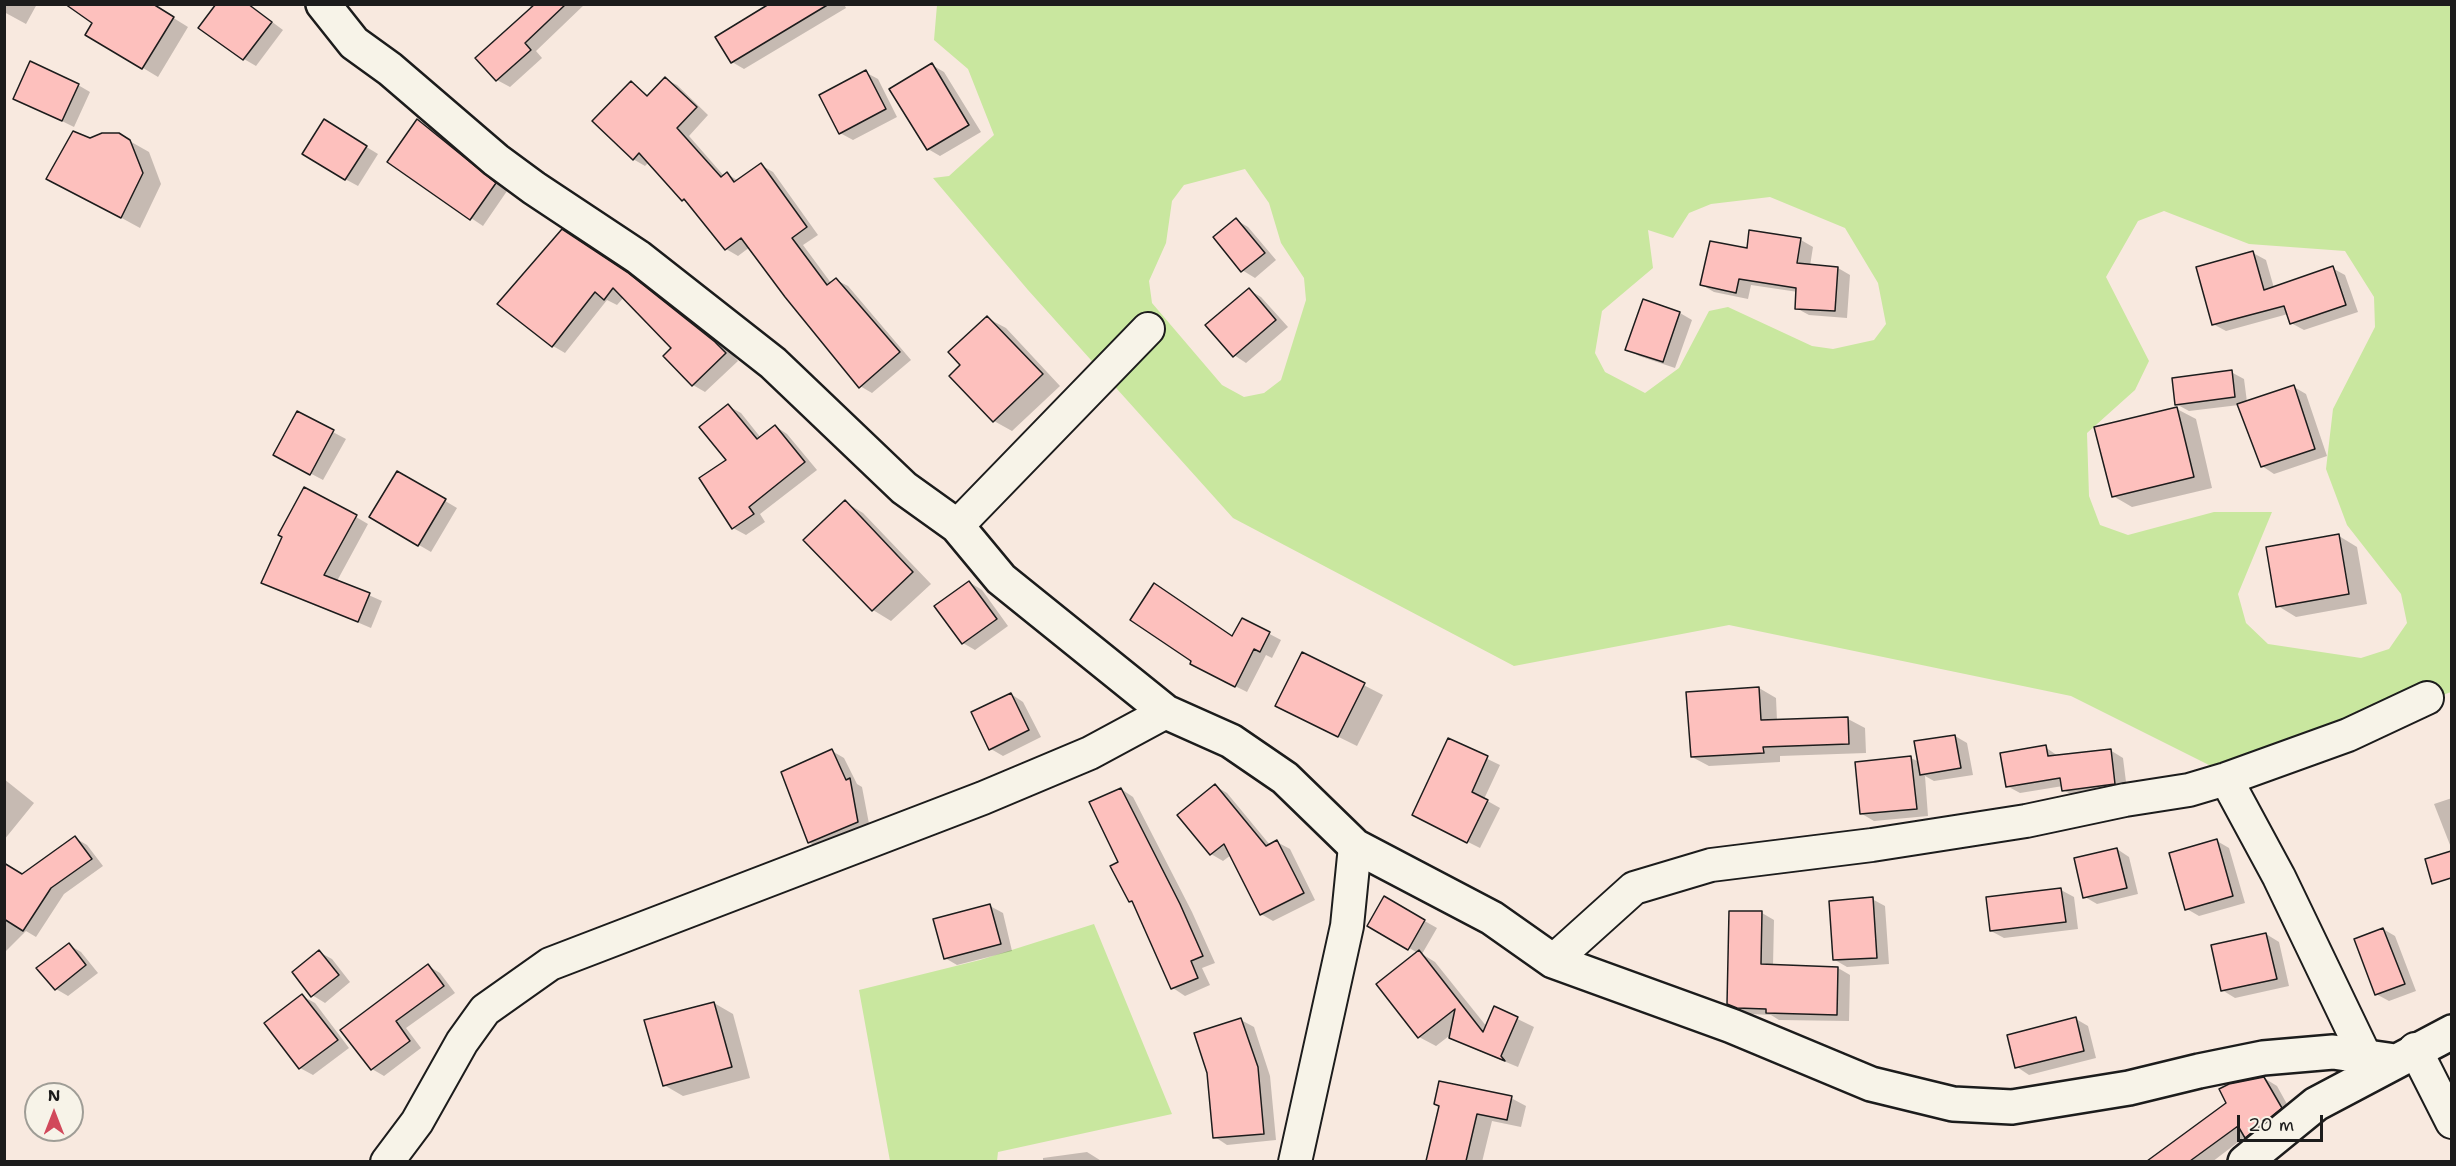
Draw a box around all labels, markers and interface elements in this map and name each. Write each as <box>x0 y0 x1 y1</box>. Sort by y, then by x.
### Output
north arrow <box>24 1082 84 1142</box>
text: N <box>48 1085 60 1106</box>
scale bar <box>2240 1103 2326 1141</box>
text: 20 m <box>2248 1113 2294 1137</box>

